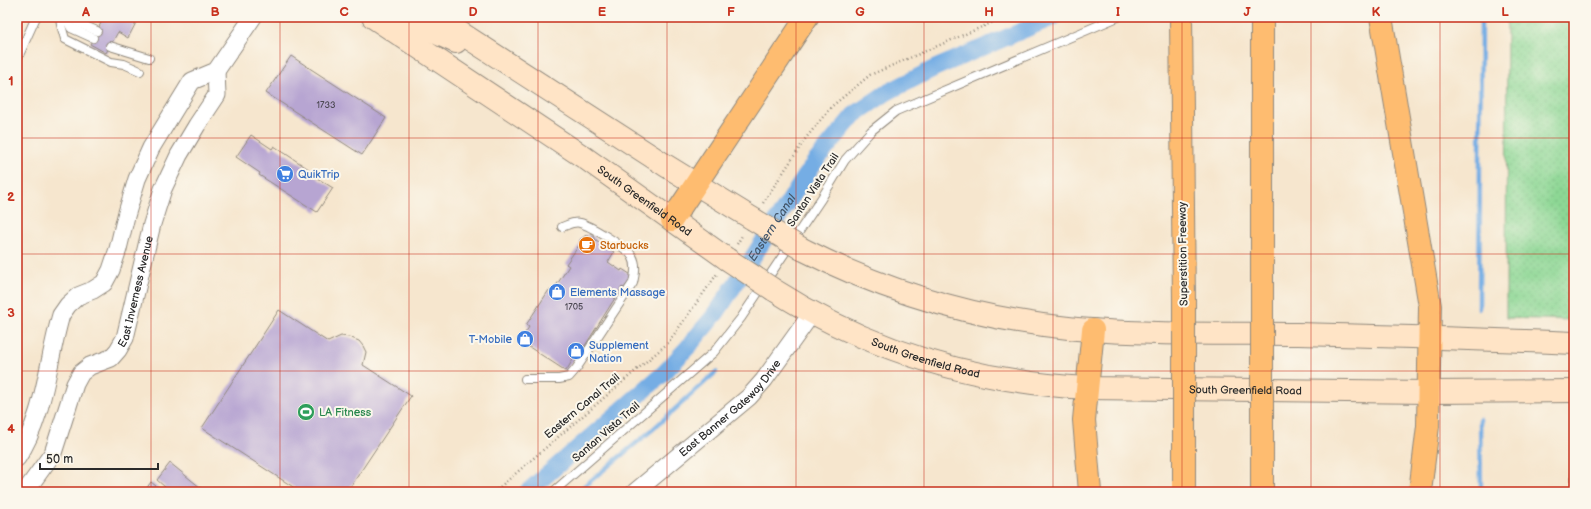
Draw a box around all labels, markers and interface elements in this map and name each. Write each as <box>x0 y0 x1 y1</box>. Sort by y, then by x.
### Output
text: A <box>81 4 90 20</box>
text: B <box>210 4 220 20</box>
text: C <box>339 4 349 20</box>
text: D <box>468 4 478 20</box>
text: E <box>598 4 607 20</box>
text: F <box>727 4 735 20</box>
text: G <box>855 4 865 20</box>
text: H <box>984 4 994 20</box>
text: I <box>1116 4 1120 20</box>
text: J <box>1243 4 1251 20</box>
text: K <box>1372 4 1381 20</box>
text: L <box>1501 4 1509 20</box>
text: 1 <box>8 73 14 89</box>
house number: 1733 <box>317 100 336 111</box>
street label: Santan Vista Trail <box>784 151 842 229</box>
street label: South Greenfield Road <box>595 163 695 239</box>
supermarket icon: QuikTrip <box>275 164 295 184</box>
place label: QuikTrip <box>298 168 340 181</box>
text: 2 <box>7 189 15 205</box>
water label: Eastern Canal <box>745 190 800 264</box>
street label: Superstition Freeway <box>1176 202 1190 306</box>
street label: East Inverness Avenue <box>115 234 156 349</box>
cafe icon: Starbucks <box>577 235 597 255</box>
place label: Starbucks <box>600 239 649 252</box>
shop icon: Elements Massage <box>547 282 567 302</box>
place label: Elements Massage <box>570 286 666 299</box>
house number: 1705 <box>565 302 583 313</box>
text: 3 <box>7 305 15 321</box>
shop icon: T-Mobile <box>515 329 535 349</box>
place label: T-Mobile <box>469 333 512 346</box>
street label: South Greenfield Road <box>870 335 981 380</box>
place label: Supplement Nation <box>589 339 649 365</box>
shop icon: Supplement Nation <box>566 341 586 361</box>
street label: East Banner Gateway Drive <box>676 356 783 459</box>
street label: Eastern Canal Trail <box>542 371 622 441</box>
street label: South Greenfield Road <box>1189 383 1302 397</box>
street label: Santan Vista Trail <box>570 399 642 465</box>
sports icon: LA Fitness <box>296 402 316 422</box>
place label: LA Fitness <box>319 406 372 419</box>
text: 4 <box>7 421 15 437</box>
scale bar <box>40 445 158 471</box>
text: 50 m <box>46 452 73 467</box>

